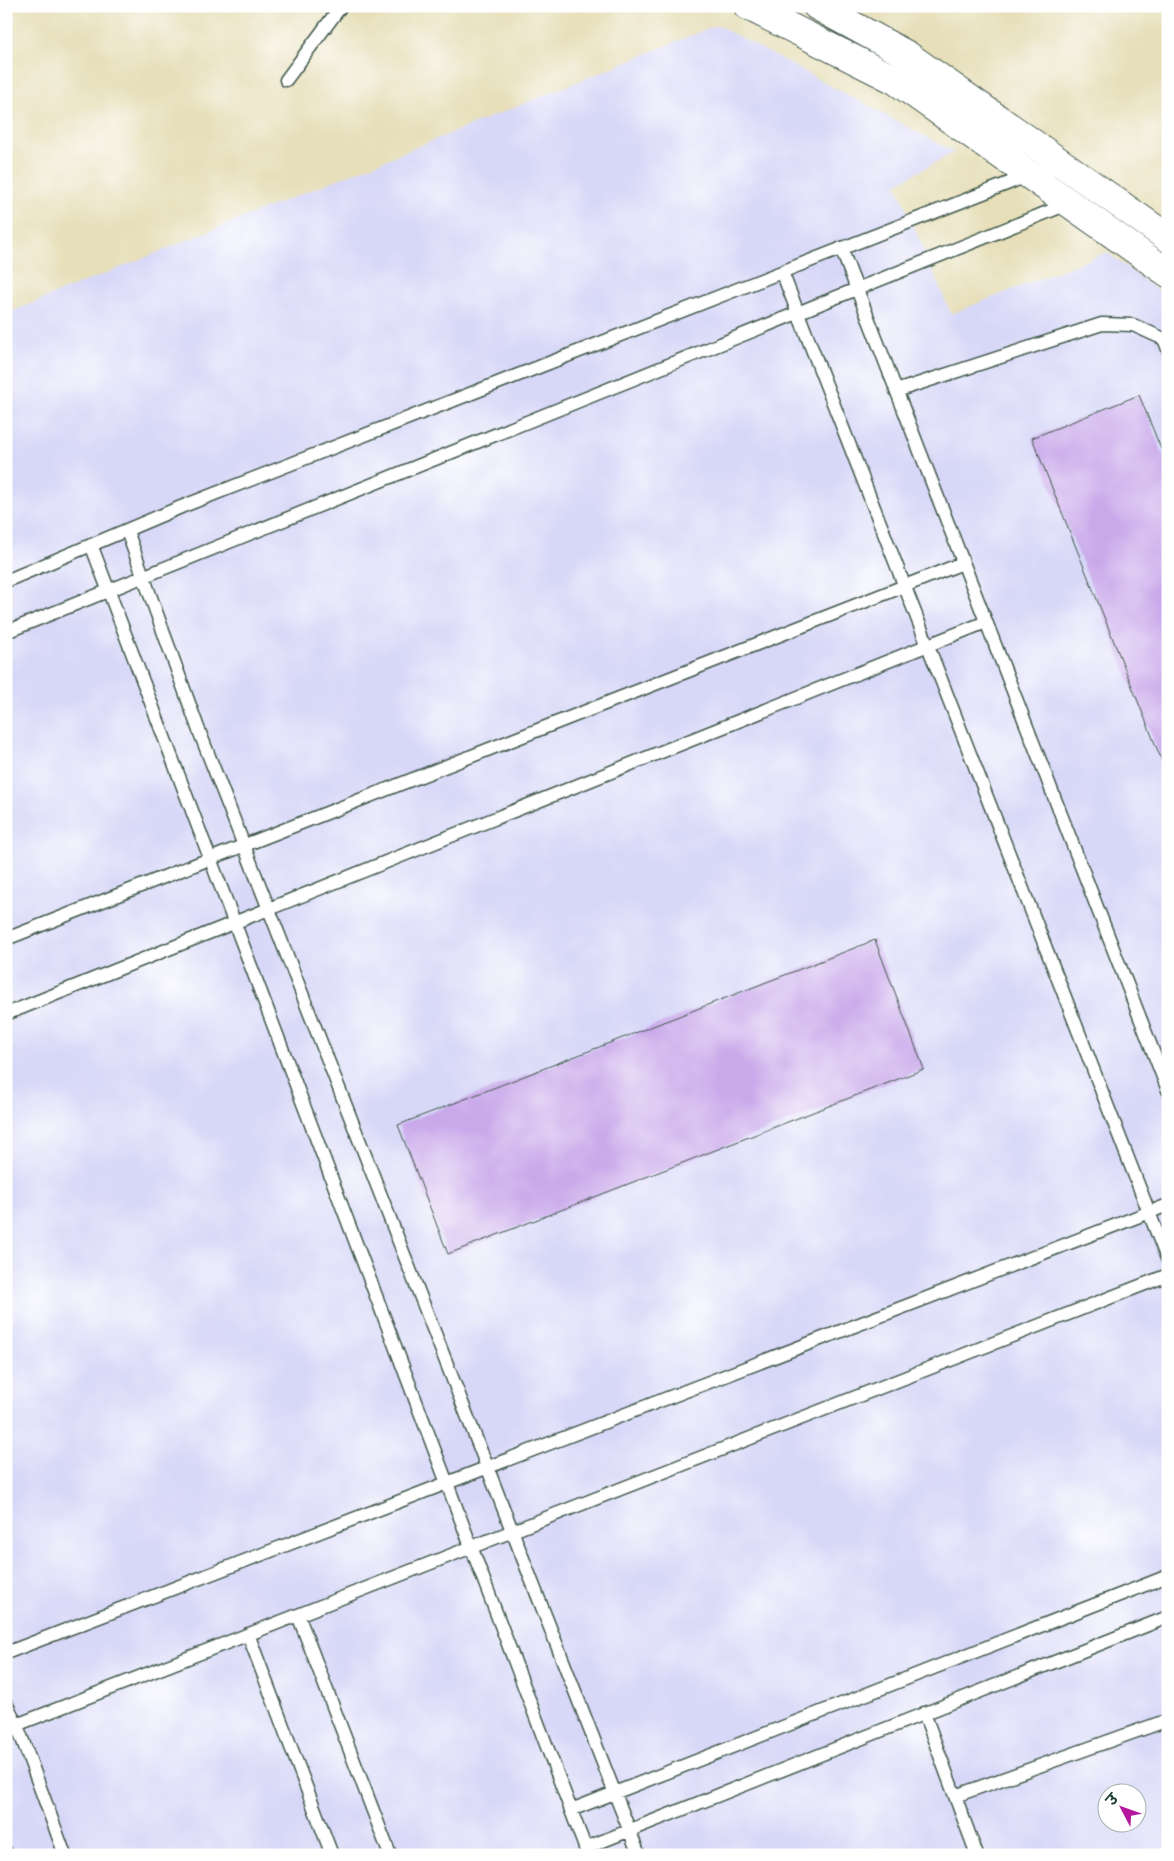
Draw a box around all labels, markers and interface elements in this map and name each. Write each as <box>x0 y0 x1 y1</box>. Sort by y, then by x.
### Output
north arrow <box>1096 1784 1146 1834</box>
text: उ <box>1103 1791 1125 1812</box>

